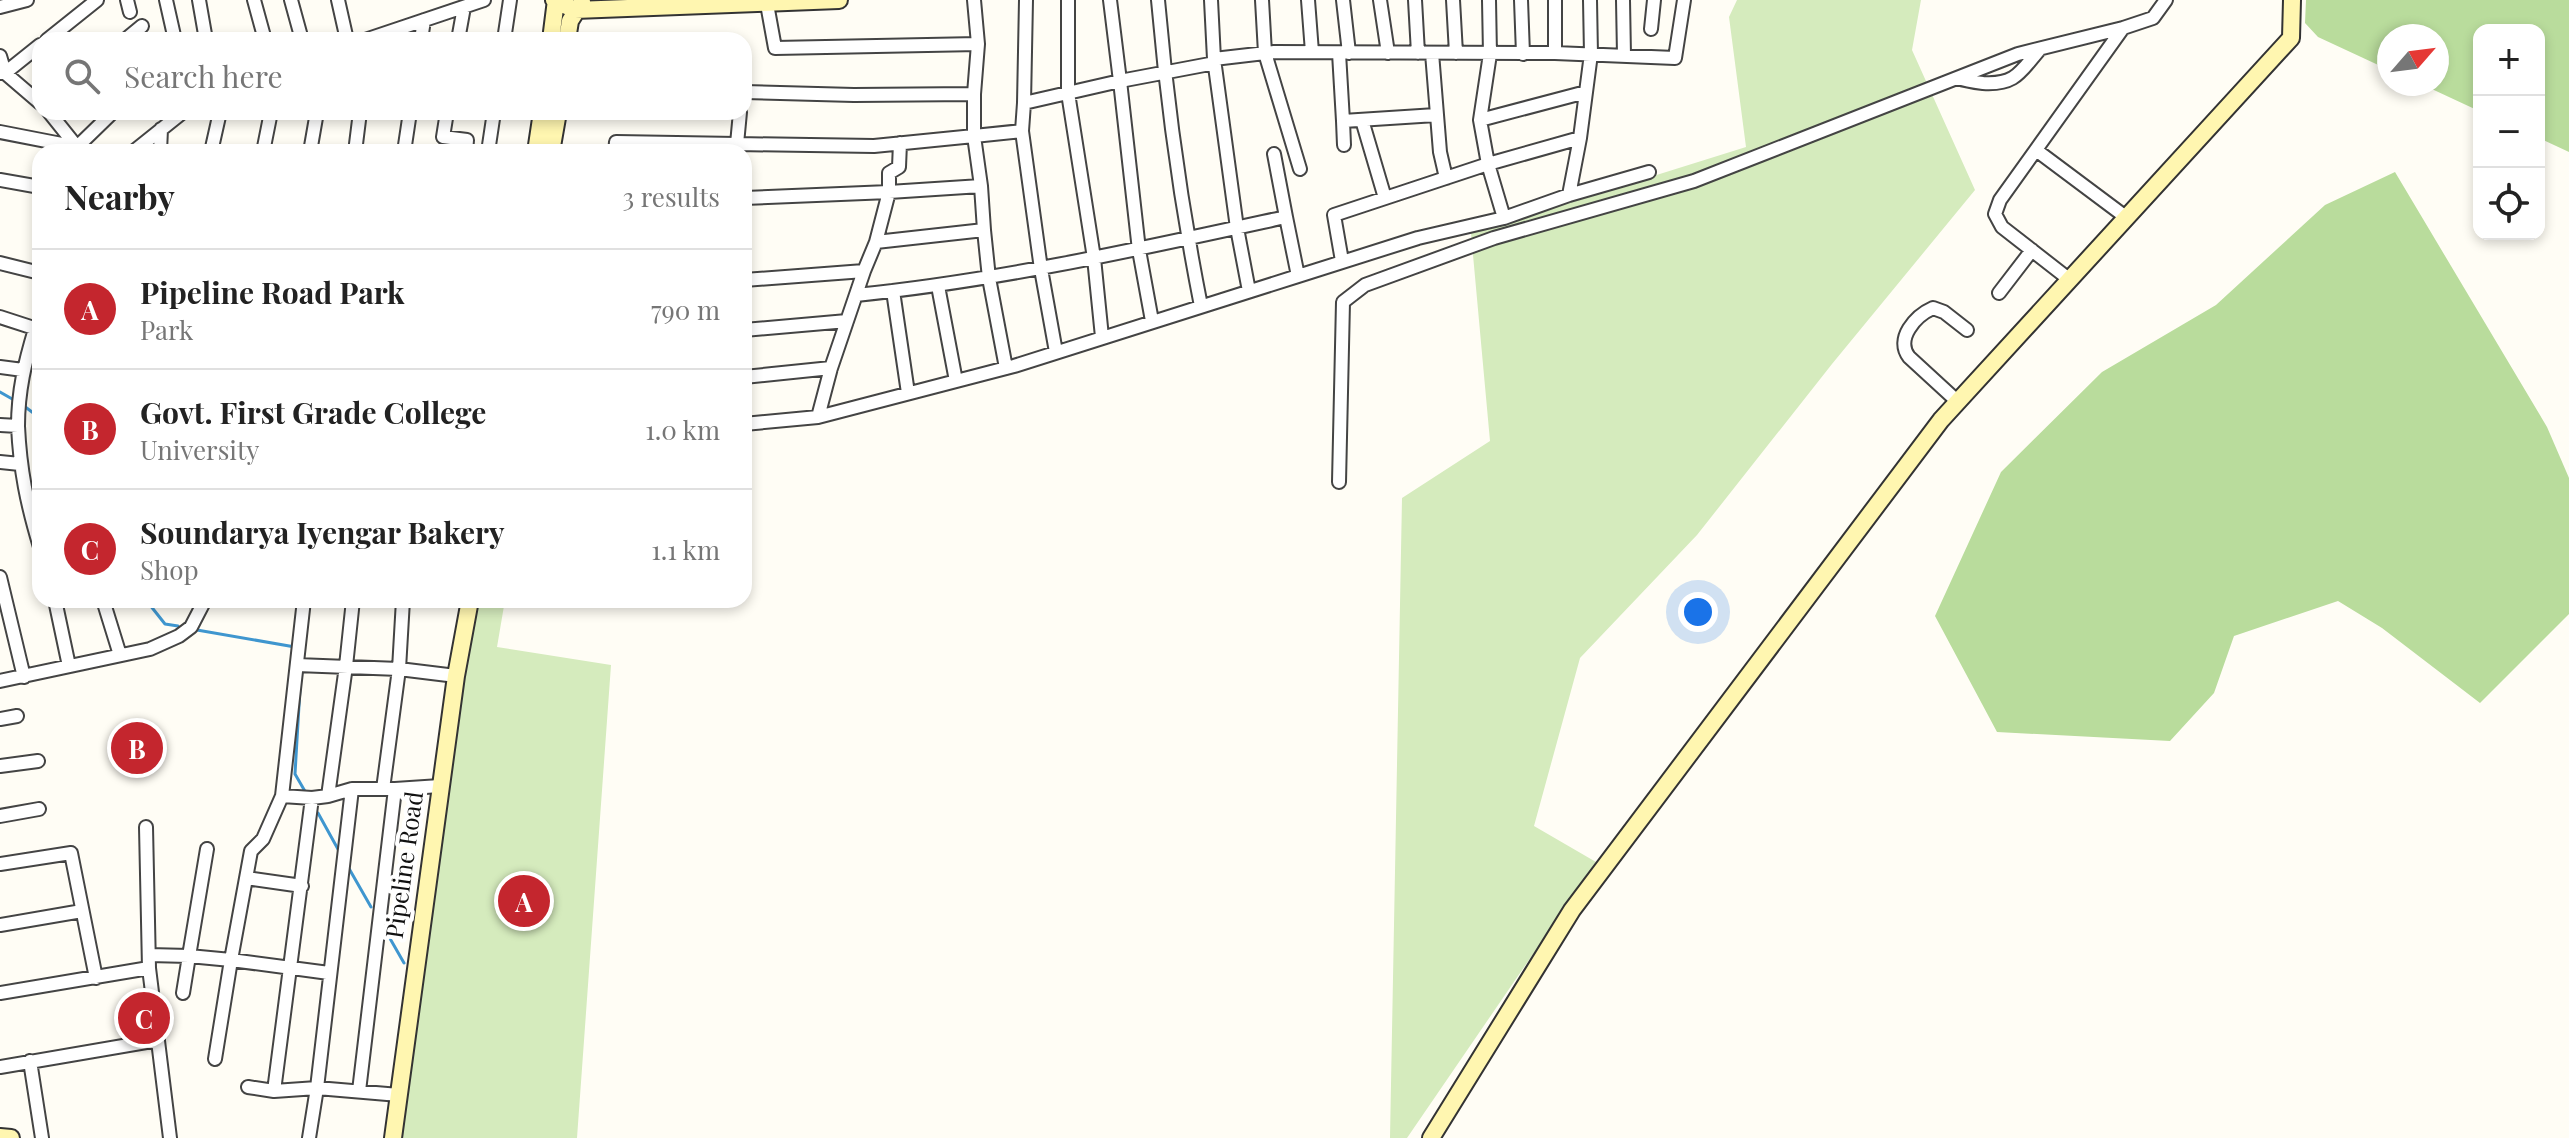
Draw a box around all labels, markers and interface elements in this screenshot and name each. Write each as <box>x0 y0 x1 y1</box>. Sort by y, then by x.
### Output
north arrow <box>2377 24 2449 96</box>
map controls <box>2473 24 2545 240</box>
button: + <box>2473 24 2545 96</box>
search box <box>32 32 752 120</box>
icon: search <box>60 54 104 98</box>
text: Search here <box>124 56 283 96</box>
button: − <box>2473 96 2545 168</box>
button: locate <box>2473 168 2545 240</box>
text: Nearby <box>64 173 175 219</box>
text: 3 results <box>623 179 720 214</box>
text: Pipeline Road Park <box>140 272 405 312</box>
text: A <box>81 292 99 327</box>
text: 790 m <box>651 292 720 327</box>
text: Park <box>140 312 193 347</box>
text: Govt. First Grade College <box>140 392 486 432</box>
text: B <box>81 412 99 447</box>
text: 1.0 km <box>645 412 720 447</box>
text: University <box>140 432 259 467</box>
text: Soundarya Iyengar Bakery <box>140 512 505 552</box>
text: C <box>81 532 99 567</box>
text: 1.1 km <box>651 532 720 567</box>
text: Shop <box>140 552 199 587</box>
your location <box>1678 592 1718 632</box>
pin: B <box>111 718 163 778</box>
street label: Pipeline Road <box>377 789 429 940</box>
pin: A <box>498 871 550 931</box>
pin: C <box>118 988 170 1048</box>

